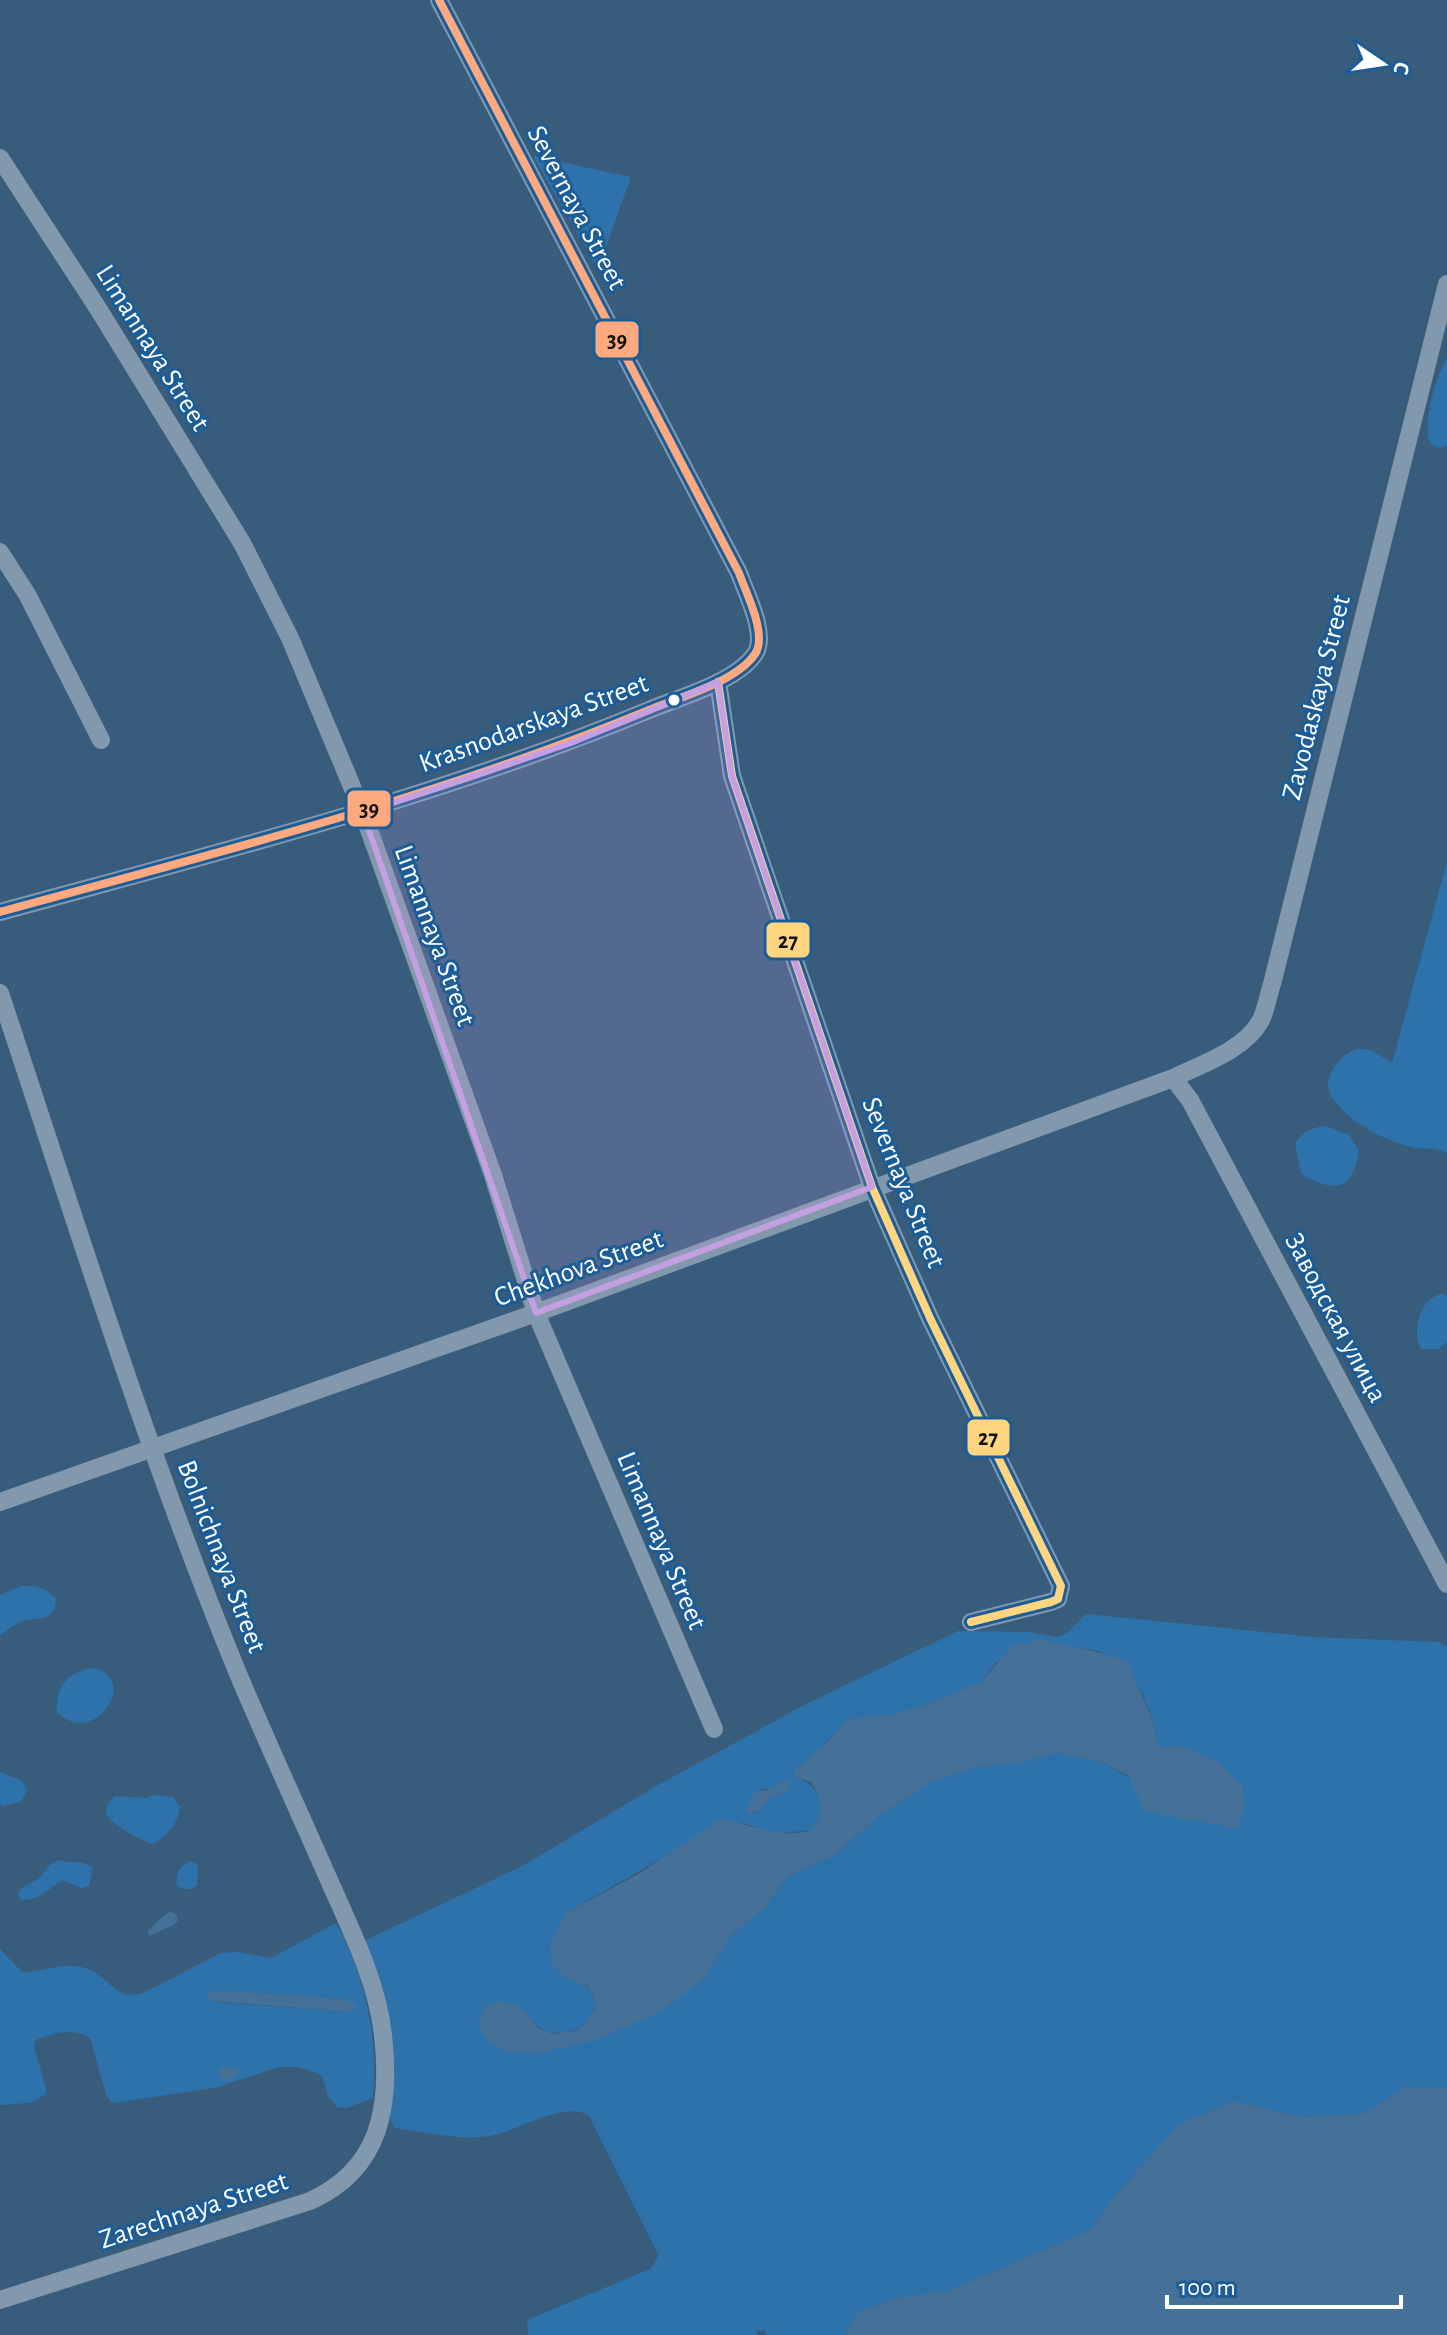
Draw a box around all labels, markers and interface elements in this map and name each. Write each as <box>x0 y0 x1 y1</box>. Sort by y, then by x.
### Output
north arrow <box>1343 24 1423 104</box>
text: С <box>1389 60 1414 77</box>
street label: Severnaya Street <box>521 121 631 294</box>
street label: Limannaya Street <box>90 260 214 436</box>
line badge: 39 <box>594 320 640 359</box>
text: 39 <box>607 329 627 351</box>
street label: Zavodaskaya Street <box>1278 592 1356 803</box>
street label: Krasnodarskaya Street <box>415 669 652 778</box>
unlabelled marker <box>666 692 682 708</box>
line badge: 39 <box>346 789 392 828</box>
text: 39 <box>359 798 379 820</box>
street label: Limannaya Street <box>389 842 480 1030</box>
line badge: 27 <box>765 921 811 959</box>
text: 27 <box>778 930 798 952</box>
street label: Severnaya Street <box>856 1094 950 1272</box>
street label: Chekhova Street <box>490 1225 667 1312</box>
street label: Заводская улица <box>1279 1229 1392 1407</box>
line badge: 27 <box>966 1418 1011 1457</box>
text: 27 <box>978 1427 998 1449</box>
street label: Limannaya Street <box>611 1448 711 1634</box>
street label: Bolnichnaya Street <box>172 1457 271 1657</box>
street label: Zarechnaya Street <box>96 2167 291 2255</box>
scale bar <box>1167 2259 1401 2309</box>
text: 100 m <box>1179 2276 1236 2300</box>

